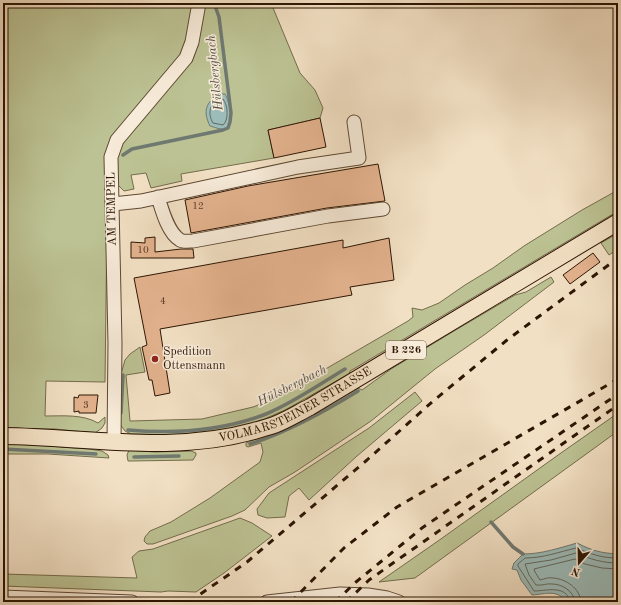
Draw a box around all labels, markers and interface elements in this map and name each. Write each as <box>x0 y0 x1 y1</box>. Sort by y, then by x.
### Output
water label: Hülsbergbach <box>205 34 226 112</box>
street label: AM TEMPEL <box>105 172 119 246</box>
house number: 12 <box>192 201 204 211</box>
house number: 10 <box>137 245 149 255</box>
house number: 4 <box>160 296 166 306</box>
road number: B 226 <box>386 341 426 359</box>
place label: Spedition Ottensmann <box>163 346 226 372</box>
marker: Spedition Ottensmann <box>150 354 160 364</box>
water label: Hülsbergbach <box>254 363 329 409</box>
street label: VOLMARSTEINER STRASSE <box>217 365 374 445</box>
house number: 3 <box>83 400 89 410</box>
north arrow <box>559 543 599 583</box>
text: N <box>570 564 582 578</box>

